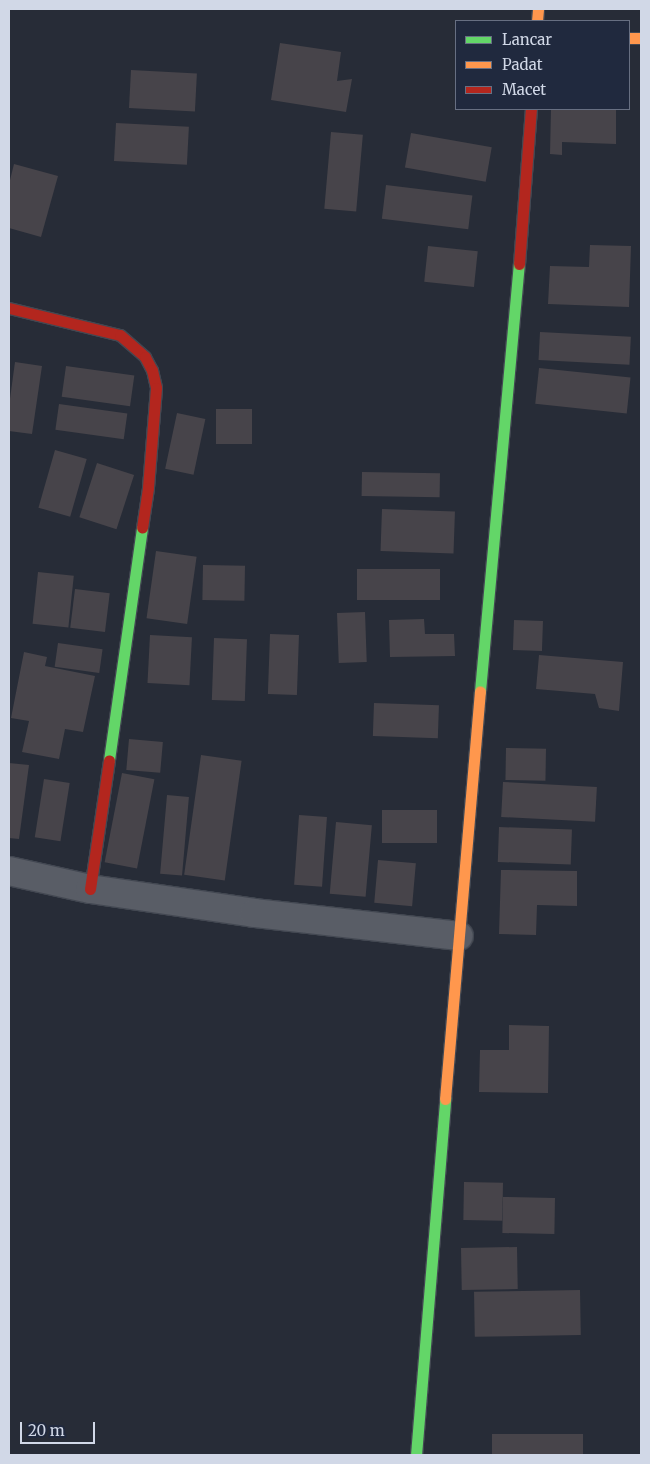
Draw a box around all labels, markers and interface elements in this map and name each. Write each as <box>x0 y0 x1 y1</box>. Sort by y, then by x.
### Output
legend <box>455 20 630 110</box>
text: Lancar <box>502 30 552 49</box>
text: Padat <box>502 55 542 74</box>
text: Macet <box>502 80 546 99</box>
scale bar <box>22 1412 98 1444</box>
text: 20 m <box>28 1421 65 1440</box>

